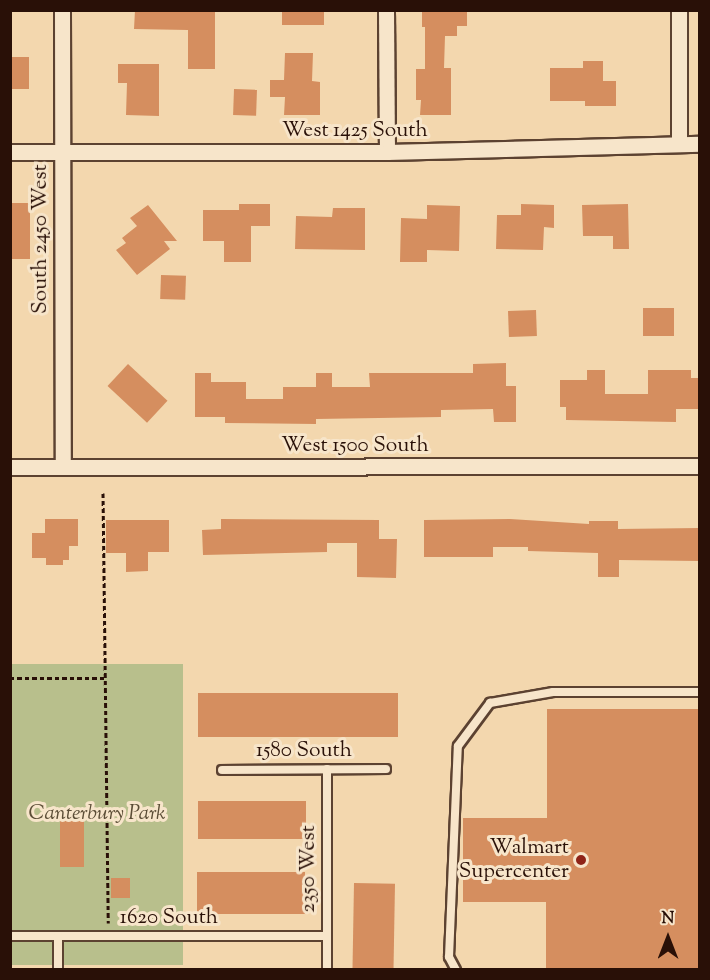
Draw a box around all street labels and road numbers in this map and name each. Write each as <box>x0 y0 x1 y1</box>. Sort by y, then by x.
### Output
street label: West 1425 South <box>282 118 428 144</box>
street label: South 2450 West <box>28 164 54 314</box>
street label: West 1500 South <box>281 433 429 459</box>
street label: 1580 South <box>256 738 352 764</box>
street label: 2350 West <box>296 825 322 913</box>
street label: 1620 South <box>120 905 218 931</box>

